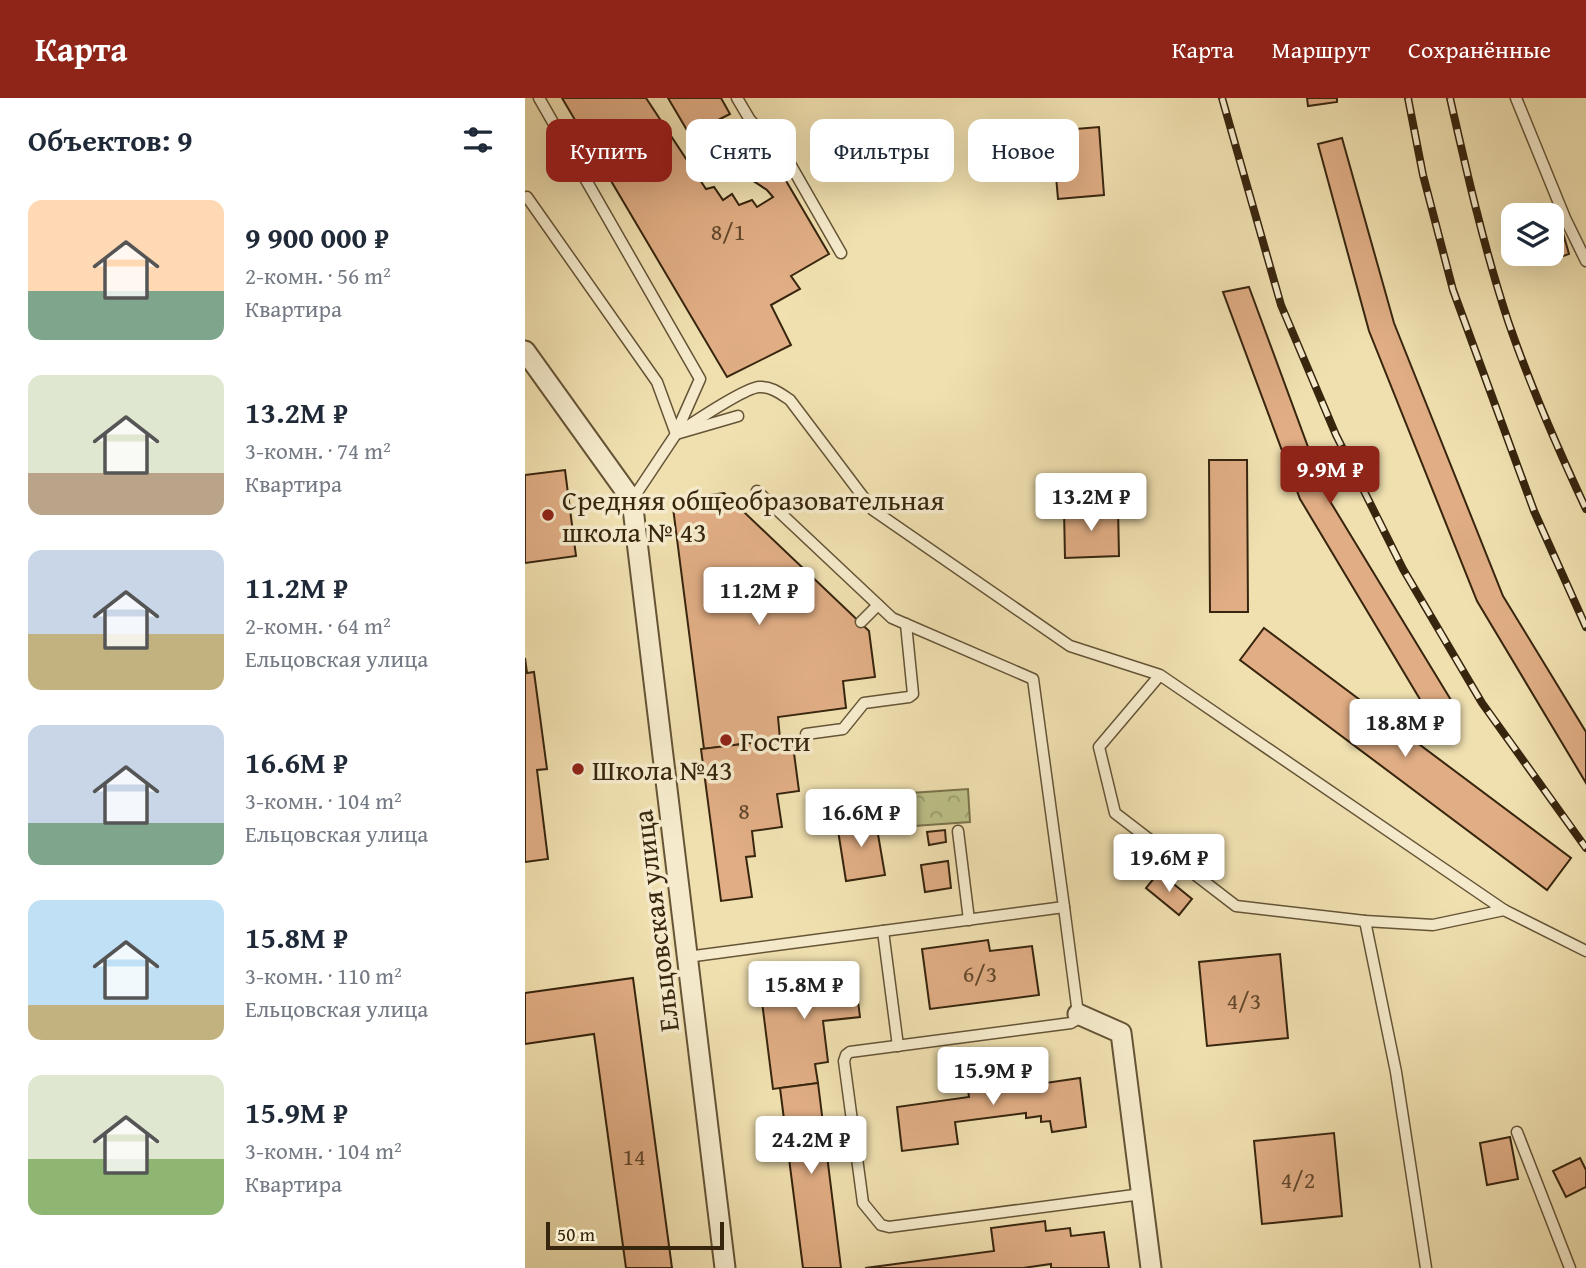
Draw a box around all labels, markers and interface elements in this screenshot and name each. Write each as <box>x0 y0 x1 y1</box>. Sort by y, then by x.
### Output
text: Карта <box>35 25 127 73</box>
text: Карта <box>1172 32 1234 67</box>
text: Маршрут <box>1272 32 1370 67</box>
text: Сохранённые <box>1408 32 1551 67</box>
text: Объектов: 9 <box>28 118 192 162</box>
chip: Купить <box>546 119 672 182</box>
chip: Снять <box>686 119 796 182</box>
chip: Фильтры <box>810 119 954 182</box>
chip: Новое <box>968 119 1079 182</box>
icon: filters <box>459 121 497 159</box>
map controls <box>1501 203 1564 266</box>
button: layers <box>1501 203 1564 266</box>
house number: 8/1 <box>711 214 745 249</box>
text: 9 900 000 ₽ <box>245 215 389 259</box>
icon: home <box>84 228 168 312</box>
text: 2-комн. · 56 m² <box>245 259 391 292</box>
text: Квартира <box>245 292 342 325</box>
text: 13.2M ₽ <box>245 390 348 434</box>
icon: home <box>84 403 168 487</box>
text: 3-комн. · 74 m² <box>245 434 391 467</box>
pin: 9.9M ₽ <box>1273 446 1387 506</box>
text: 9.9M ₽ <box>1296 452 1364 485</box>
text: Квартира <box>245 467 342 500</box>
pin: 13.2M ₽ <box>1026 474 1156 533</box>
place label: Средняя общеобразовательная школа № 43 <box>562 479 944 552</box>
text: 13.2M ₽ <box>1051 479 1131 512</box>
marker: Средняя общеобразовательная школа № 43 <box>540 507 556 523</box>
text: 11.2M ₽ <box>245 565 348 609</box>
pin: 11.2M ₽ <box>694 568 824 627</box>
text: 11.2M ₽ <box>719 573 799 606</box>
icon: home <box>84 578 168 662</box>
text: 2-комн. · 64 m² <box>245 609 391 642</box>
text: Ельцовская улица <box>245 642 428 675</box>
pin: 18.8M ₽ <box>1340 700 1470 759</box>
text: 18.8M ₽ <box>1365 705 1445 738</box>
place label: Гости <box>740 720 810 761</box>
marker: Гости <box>718 732 734 748</box>
text: 16.6M ₽ <box>245 740 348 784</box>
place label: Школа №43 <box>592 749 733 790</box>
icon: home <box>84 753 168 837</box>
marker: Школа №43 <box>570 761 586 777</box>
text: 3-комн. · 104 m² <box>245 784 402 817</box>
pin: 16.6M ₽ <box>796 790 926 849</box>
house number: 8 <box>738 793 750 828</box>
text: 16.6M ₽ <box>821 795 901 828</box>
street label: Ельцовская улица <box>621 807 689 1034</box>
text: Ельцовская улица <box>245 817 428 850</box>
pin: 19.6M ₽ <box>1104 834 1234 894</box>
text: 19.6M ₽ <box>1129 840 1209 873</box>
text: 15.8M ₽ <box>245 915 348 959</box>
icon: home <box>84 928 168 1012</box>
house number: 6/3 <box>963 956 997 991</box>
text: 3-комн. · 110 m² <box>245 959 402 992</box>
pin: 15.8M ₽ <box>739 962 869 1021</box>
text: 15.8M ₽ <box>764 967 844 1000</box>
house number: 4/3 <box>1227 983 1261 1018</box>
text: Ельцовская улица <box>245 992 428 1025</box>
pin: 15.9M ₽ <box>928 1048 1058 1107</box>
text: 15.9M ₽ <box>953 1053 1033 1086</box>
text: 15.9M ₽ <box>245 1090 348 1134</box>
icon: home <box>84 1103 168 1187</box>
pin: 24.2M ₽ <box>746 1116 876 1176</box>
text: 24.2M ₽ <box>771 1122 851 1155</box>
text: 3-комн. · 104 m² <box>245 1134 402 1167</box>
house number: 14 <box>622 1139 646 1174</box>
house number: 4/2 <box>1281 1162 1315 1197</box>
text: Квартира <box>245 1167 342 1200</box>
scale bar <box>546 1219 725 1251</box>
text: 50 m <box>557 1220 595 1248</box>

